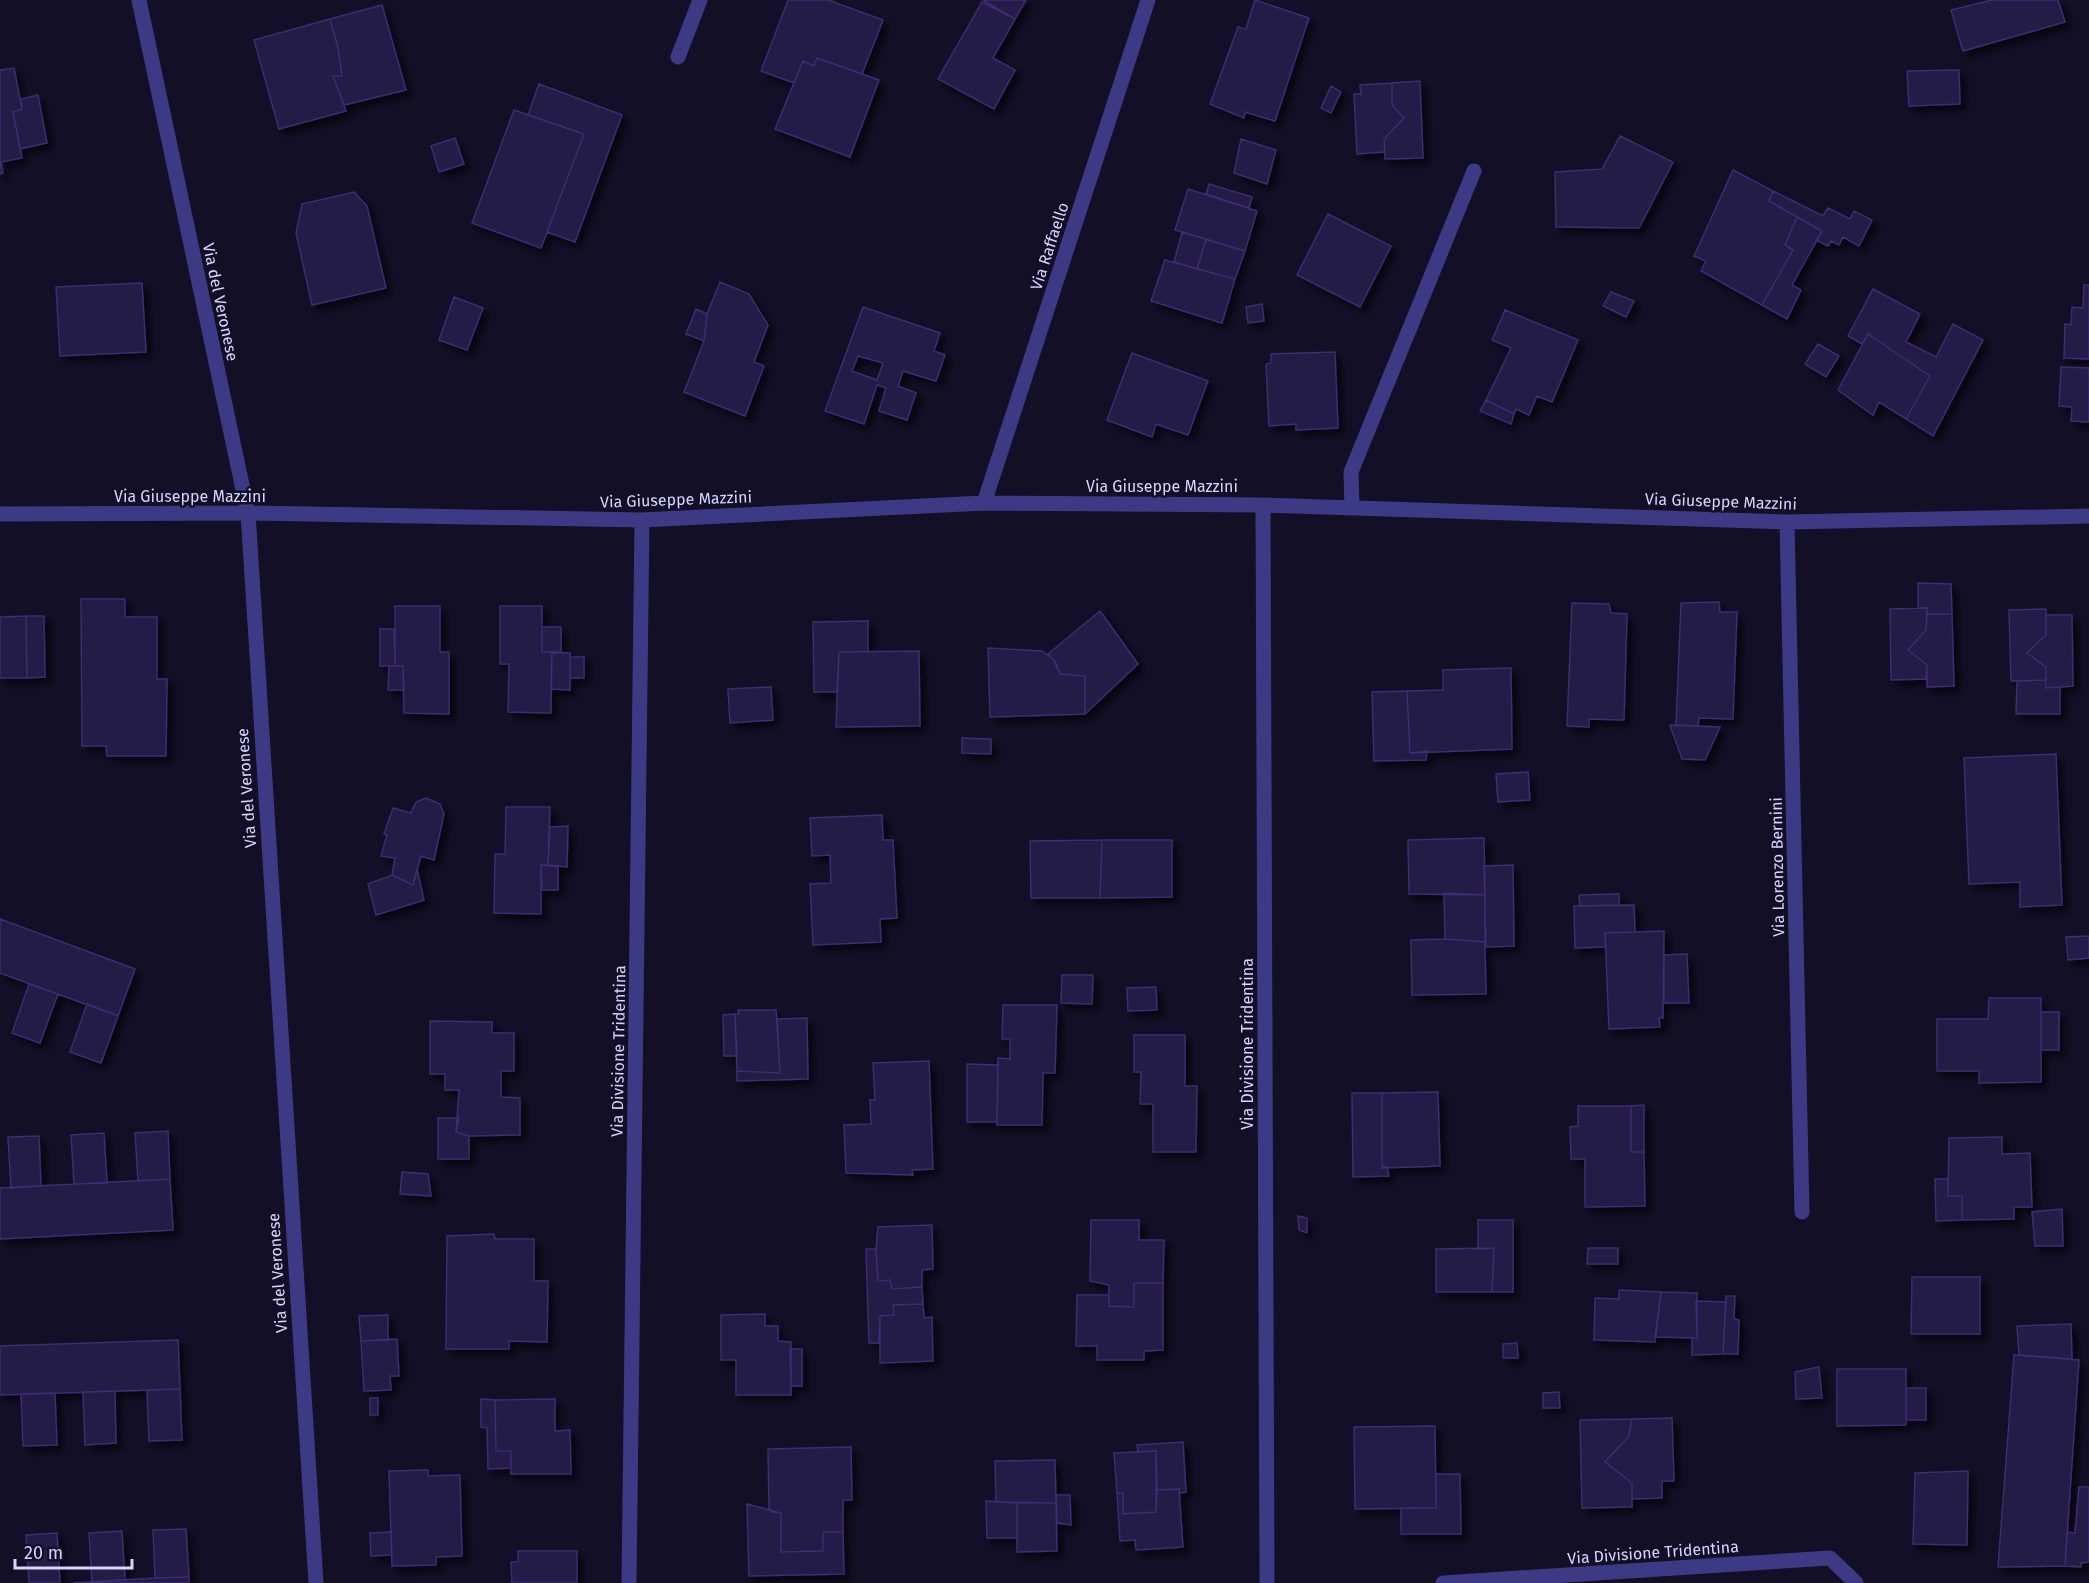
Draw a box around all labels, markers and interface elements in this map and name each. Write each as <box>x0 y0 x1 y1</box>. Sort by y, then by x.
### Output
street label: Via Raffaello <box>1026 200 1073 292</box>
street label: Via del Veronese <box>199 241 242 363</box>
street label: Via Giuseppe Mazzini <box>1086 477 1238 496</box>
street label: Via Giuseppe Mazzini <box>114 487 266 506</box>
street label: Via Giuseppe Mazzini <box>600 487 752 512</box>
street label: Via Giuseppe Mazzini <box>1645 489 1797 514</box>
street label: Via del Veronese <box>233 727 260 849</box>
street label: Via Lorenzo Bernini <box>1767 797 1788 937</box>
street label: Via Divisione Tridentina <box>1238 958 1257 1130</box>
street label: Via Divisione Tridentina <box>608 965 629 1137</box>
street label: Via del Veronese <box>264 1212 291 1334</box>
scale bar <box>15 1532 132 1570</box>
street label: Via Divisione Tridentina <box>1567 1537 1739 1568</box>
text: 20 m <box>24 1542 63 1564</box>

